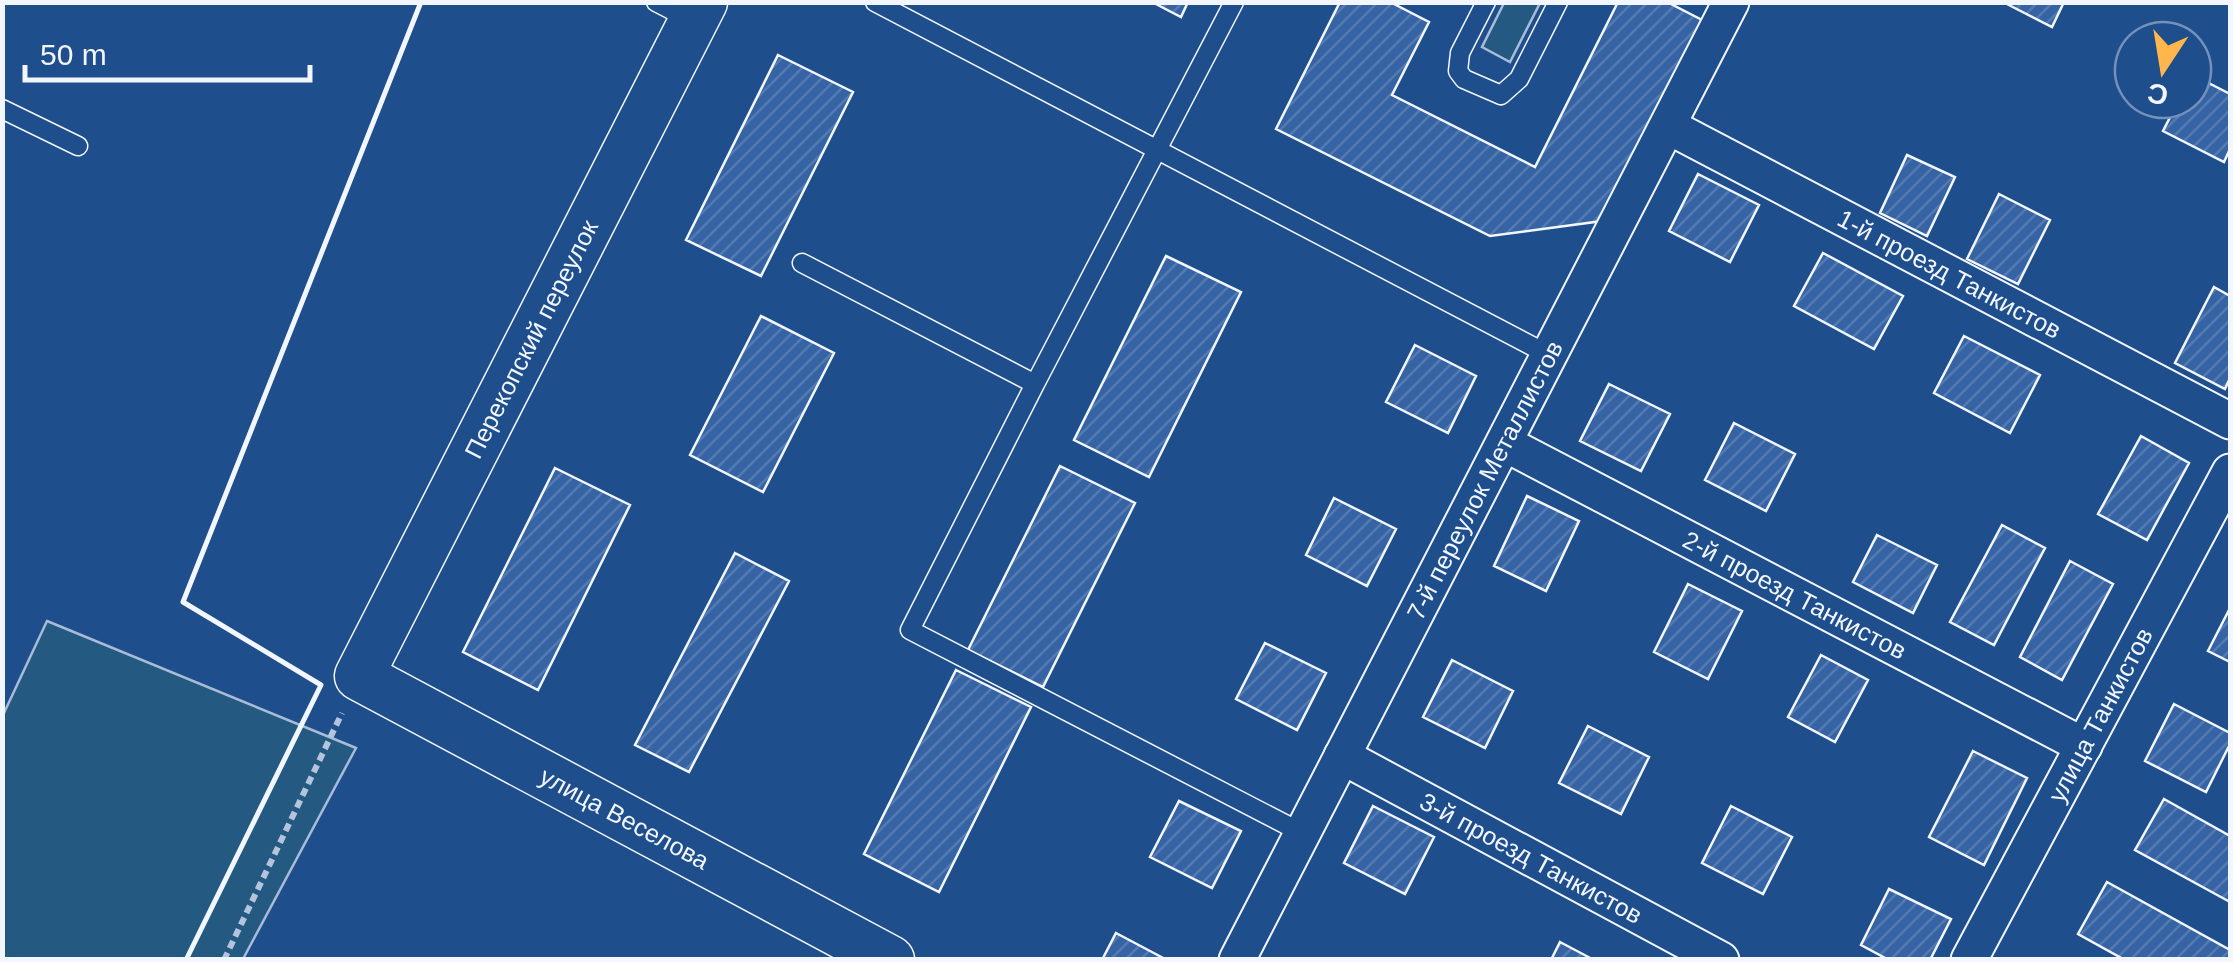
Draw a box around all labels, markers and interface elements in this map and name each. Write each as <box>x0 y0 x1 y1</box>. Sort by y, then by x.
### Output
scale bar <box>25 20 310 82</box>
north arrow <box>2113 20 2213 120</box>
text: 50 m <box>40 38 107 71</box>
text: С <box>2145 77 2171 111</box>
street label: 1-й проезд Танкистов <box>1833 204 2066 344</box>
street label: Перекопский переулок <box>459 214 604 463</box>
street label: 7-й переулок Металлистов <box>1401 336 1568 624</box>
street label: 2-й проезд Танкистов <box>1678 525 1911 665</box>
street label: улица Танкистов <box>2042 623 2158 807</box>
street label: улица Веселова <box>535 762 714 875</box>
street label: 3-й проезд Танкистов <box>1416 787 1647 929</box>

